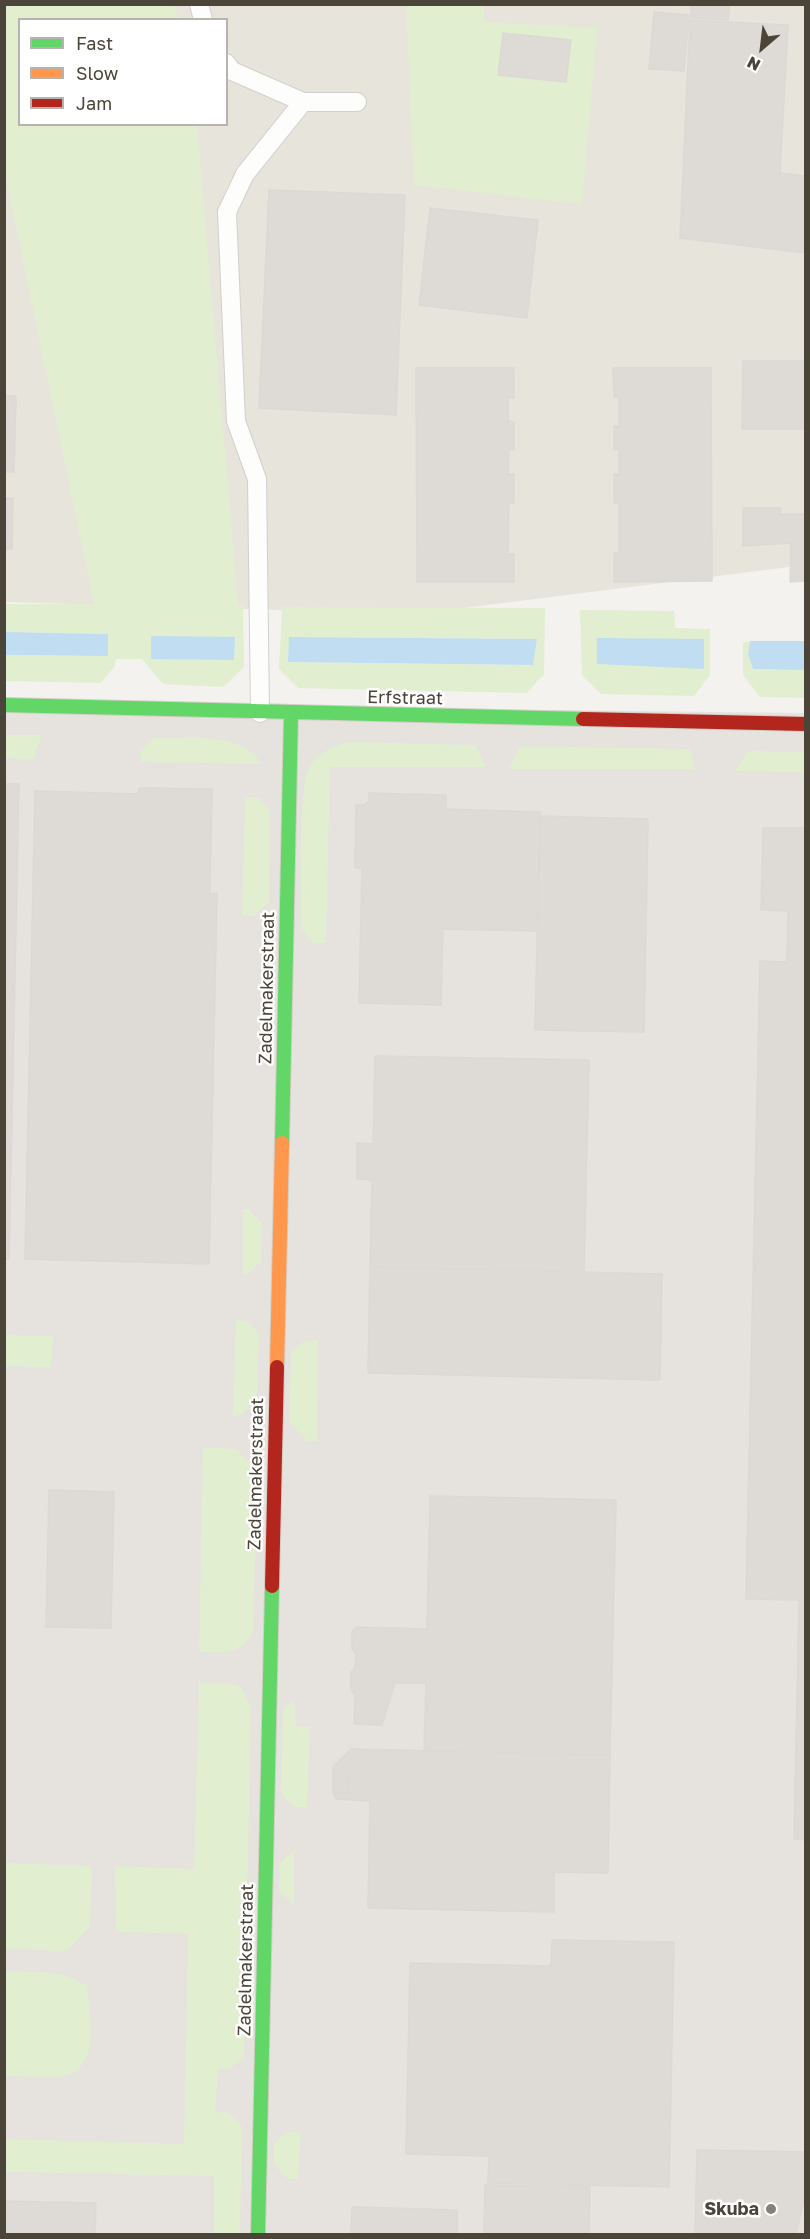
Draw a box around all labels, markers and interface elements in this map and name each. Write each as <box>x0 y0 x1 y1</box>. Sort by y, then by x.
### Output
legend <box>18 18 228 126</box>
north arrow <box>732 18 792 78</box>
text: Fast <box>76 32 113 54</box>
text: N <box>743 52 764 76</box>
text: Slow <box>76 62 118 84</box>
text: Jam <box>76 92 112 114</box>
street label: Erfstraat <box>367 687 443 709</box>
street label: Zadelmakerstraat <box>255 912 279 1064</box>
street label: Zadelmakerstraat <box>244 1398 268 1550</box>
street label: Zadelmakerstraat <box>234 1884 258 2036</box>
place label: Skuba <box>704 2198 759 2220</box>
marker: Skuba <box>764 2202 778 2216</box>

